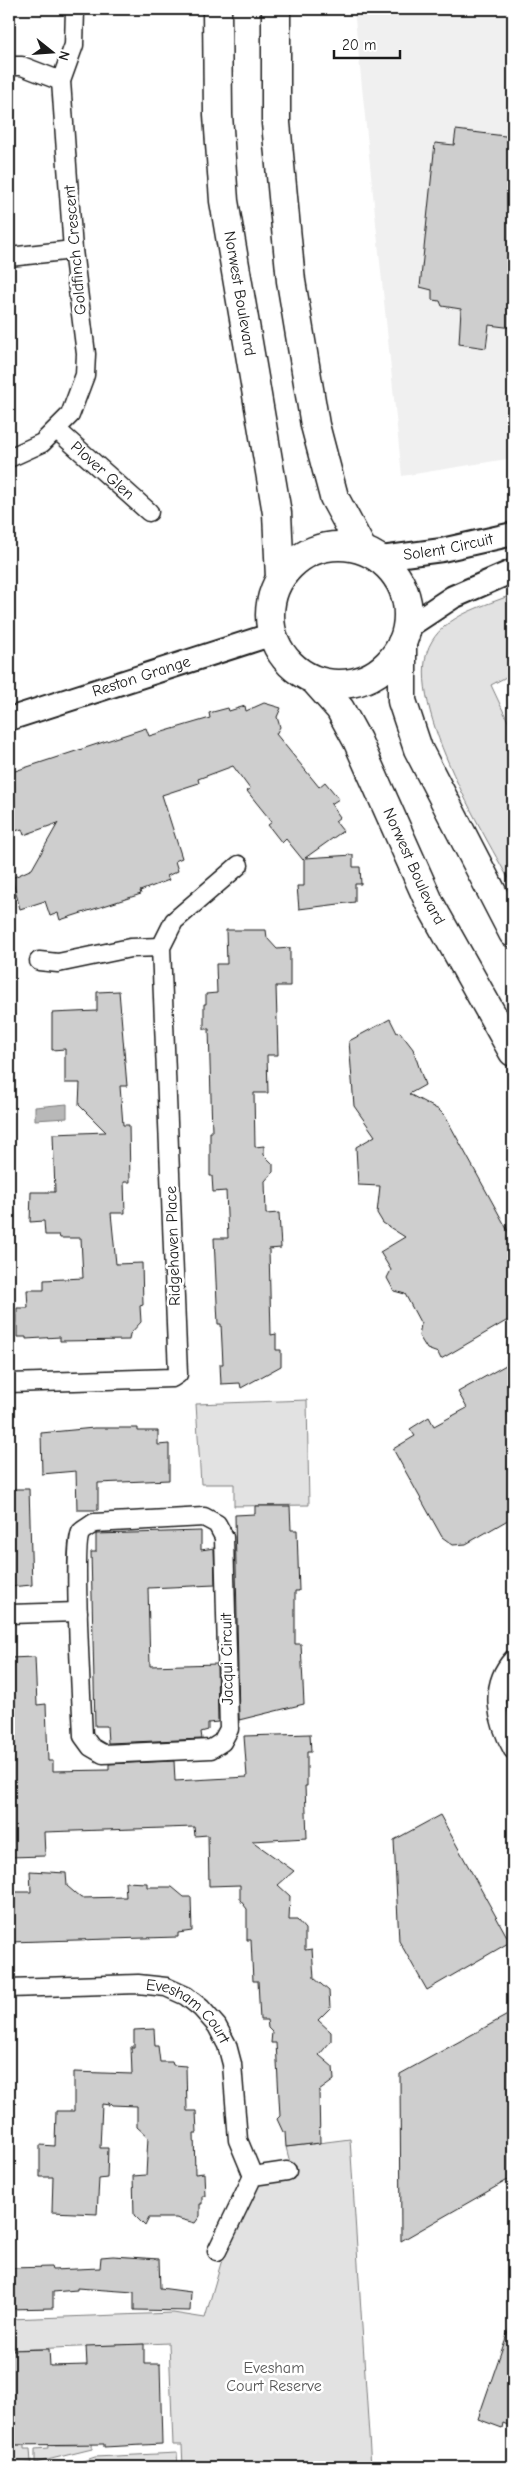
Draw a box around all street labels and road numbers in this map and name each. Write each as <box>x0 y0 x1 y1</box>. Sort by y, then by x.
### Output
street label: Goldfinch Crescent <box>60 184 90 316</box>
street label: Norwest Boulevard <box>220 230 259 357</box>
street label: Plover Glen <box>67 438 138 504</box>
street label: Solent Circuit <box>402 530 495 564</box>
street label: Reston Grange <box>90 652 193 701</box>
street label: Norwest Boulevard <box>379 805 449 928</box>
street label: Ridgehaven Place <box>162 1186 184 1306</box>
street label: Jacqui Circuit <box>217 1612 237 1705</box>
street label: Evesham Court <box>145 1976 234 2047</box>

